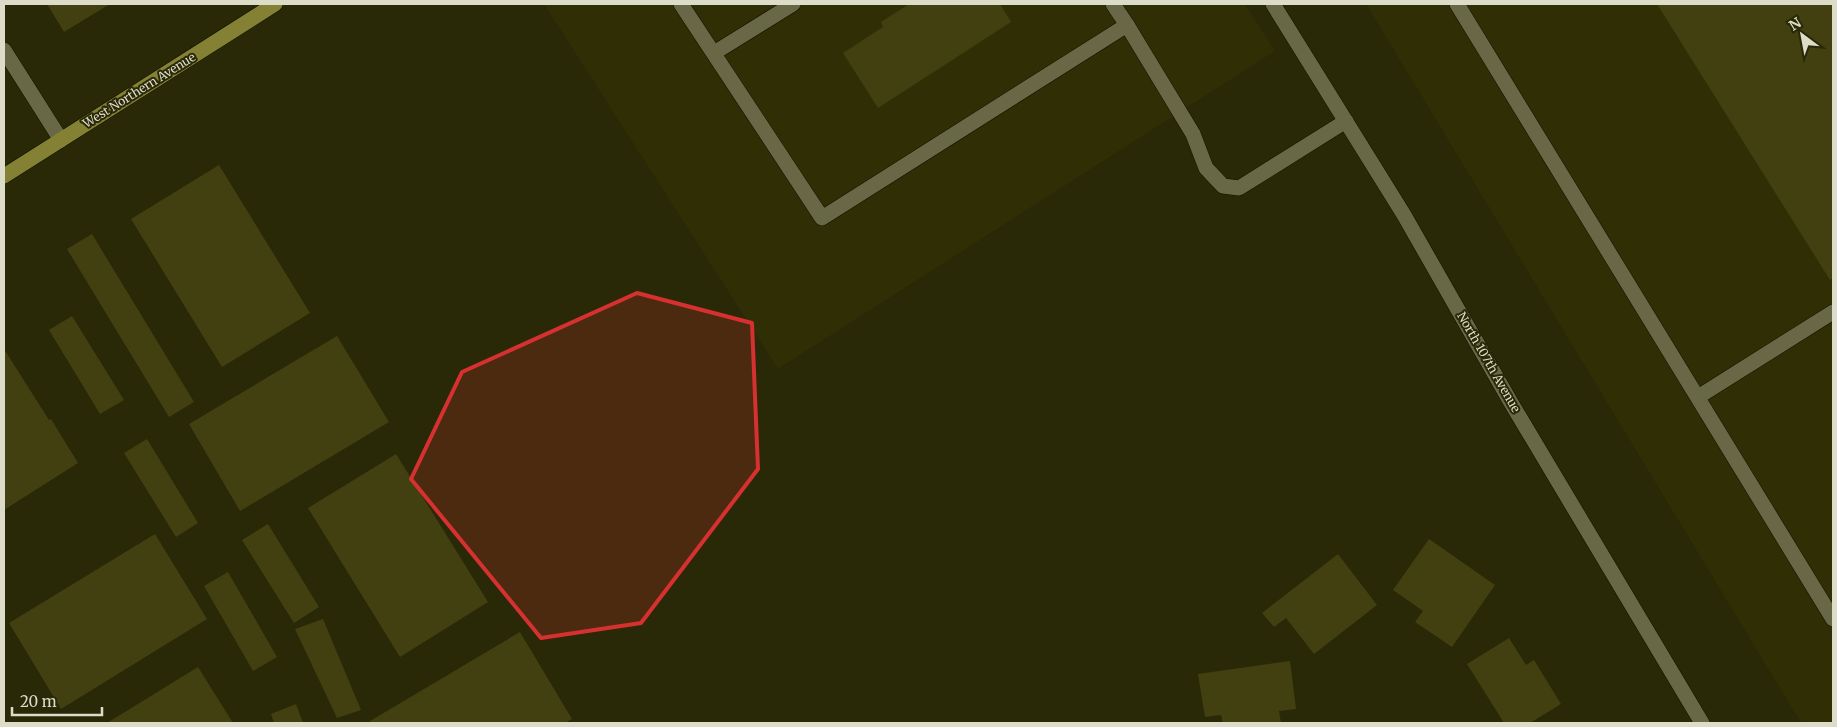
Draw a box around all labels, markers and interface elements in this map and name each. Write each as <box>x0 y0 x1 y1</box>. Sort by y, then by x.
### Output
north arrow <box>1777 10 1827 60</box>
text: N <box>1786 13 1805 35</box>
street label: West Northern Avenue <box>79 49 198 131</box>
street label: North 107th Avenue <box>1454 309 1524 415</box>
scale bar <box>12 684 102 716</box>
text: 20 m <box>20 692 57 711</box>

